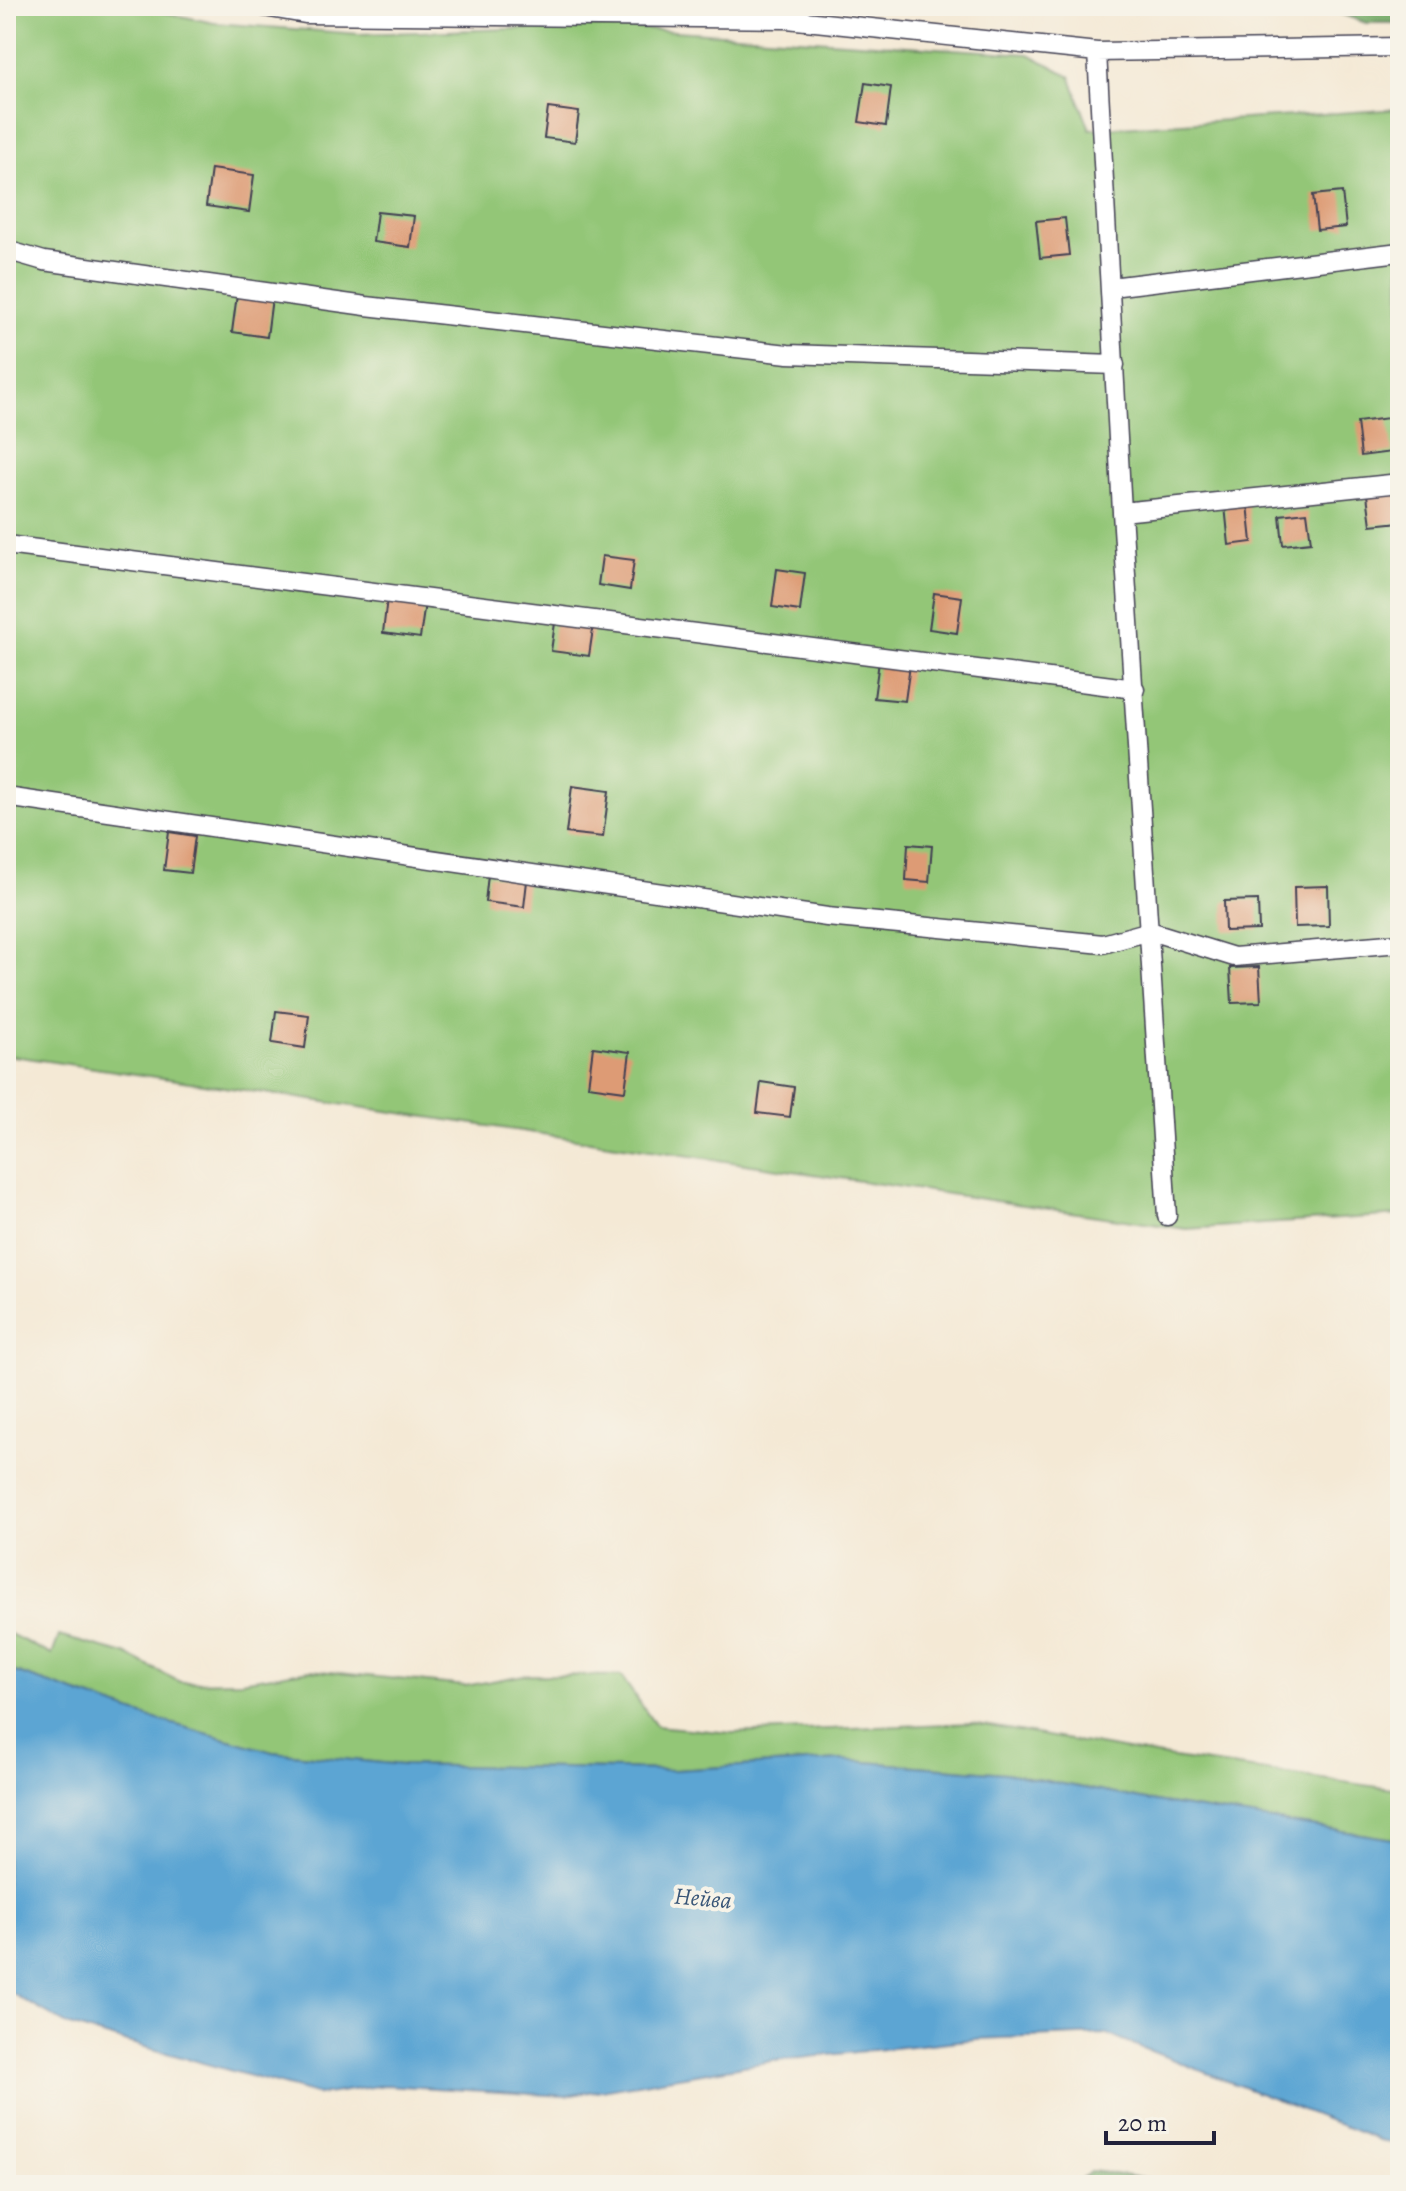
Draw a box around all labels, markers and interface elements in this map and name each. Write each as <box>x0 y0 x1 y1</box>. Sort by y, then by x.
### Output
water label: Нейва <box>673 1880 733 1916</box>
scale bar <box>1106 2095 1214 2145</box>
text: 20 m <box>1118 2107 1167 2139</box>

